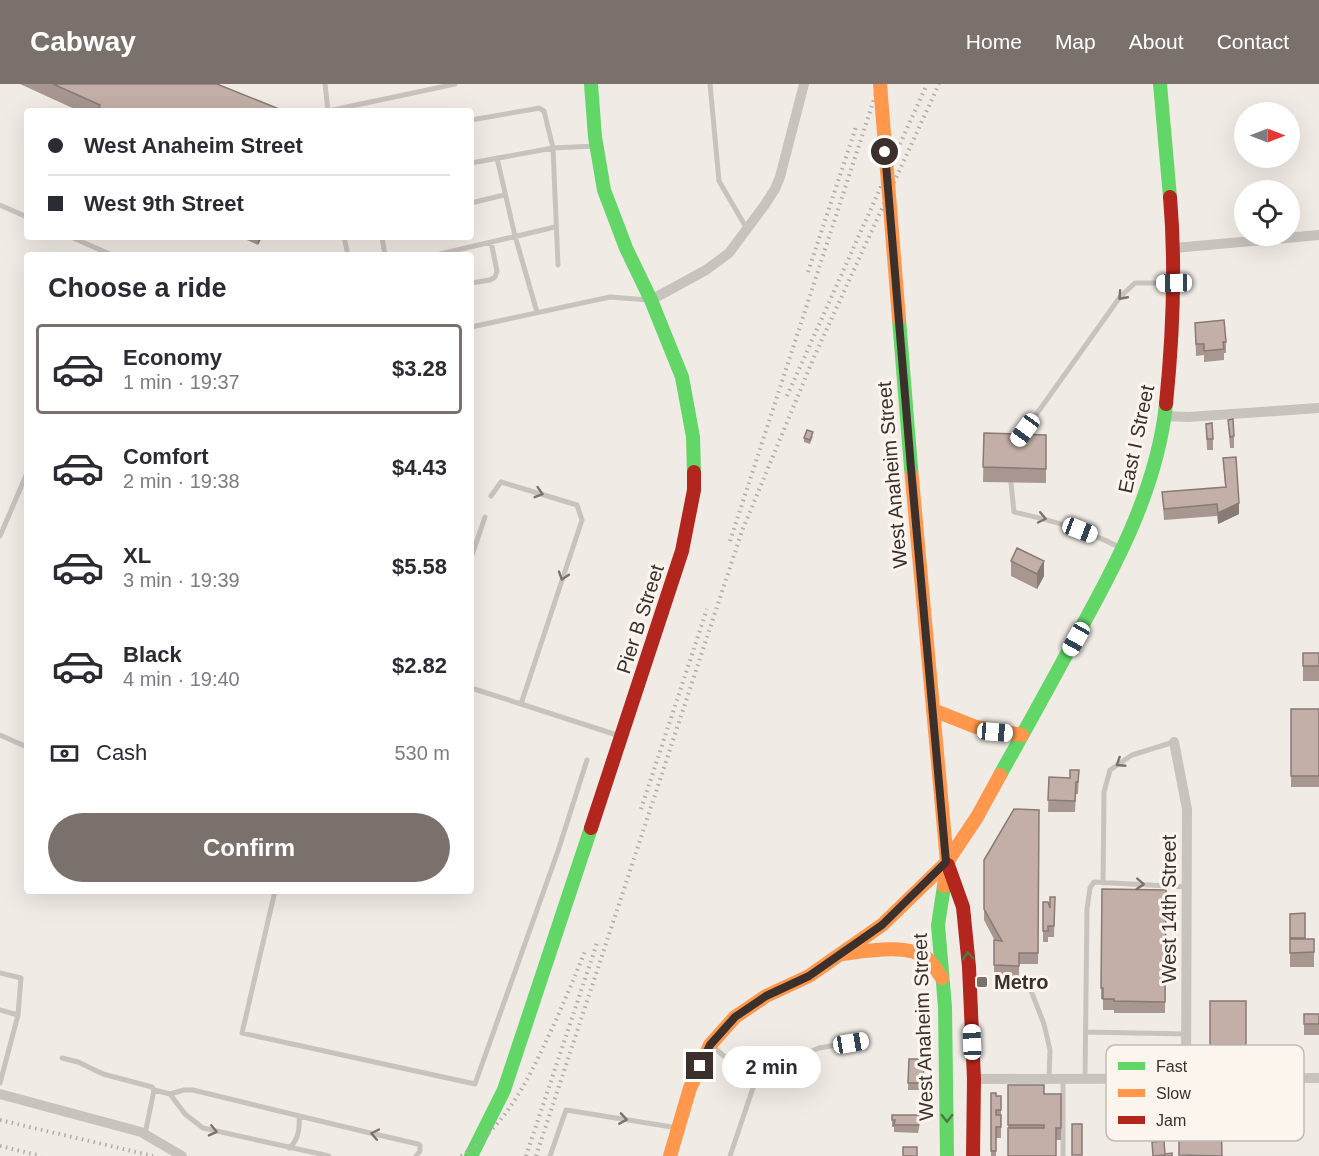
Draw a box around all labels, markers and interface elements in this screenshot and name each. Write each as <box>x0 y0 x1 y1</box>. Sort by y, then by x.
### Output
text: Cabway <box>30 26 136 57</box>
text: Home <box>966 30 1022 53</box>
text: Map <box>1055 30 1096 53</box>
text: About <box>1129 30 1184 53</box>
text: Contact <box>1217 30 1289 53</box>
north arrow <box>1234 102 1300 168</box>
map controls <box>1234 102 1300 246</box>
text: West Anaheim Street <box>84 133 303 158</box>
route start <box>871 138 898 165</box>
button: locate <box>1234 180 1300 246</box>
text: West 9th Street <box>84 191 244 216</box>
text: Choose a ride <box>48 273 227 303</box>
car <box>1156 274 1192 292</box>
one-way arrow <box>1118 290 1129 300</box>
icon: car <box>51 342 105 396</box>
text: Economy <box>123 345 222 370</box>
text: $3.28 <box>392 356 447 381</box>
text: 1 min · 19:37 <box>123 371 240 393</box>
street label: West Anaheim Street <box>873 380 911 569</box>
street label: East I Street <box>1114 382 1158 495</box>
car <box>1007 410 1043 450</box>
icon: car <box>51 441 105 495</box>
text: Comfort <box>123 444 209 469</box>
text: $4.43 <box>392 455 447 480</box>
text: 2 min · 19:38 <box>123 470 240 492</box>
one-way arrow <box>533 486 544 498</box>
one-way arrow <box>1037 511 1047 524</box>
car <box>1060 515 1100 545</box>
icon: car <box>51 540 105 594</box>
text: XL <box>123 543 151 568</box>
text: $5.58 <box>392 554 447 579</box>
street label: Pier B Street <box>612 561 668 676</box>
text: 3 min · 19:39 <box>123 569 240 591</box>
one-way arrow <box>558 570 571 581</box>
car <box>1059 619 1093 659</box>
icon: car <box>51 639 105 693</box>
text: Black <box>123 642 182 667</box>
text: $2.82 <box>392 653 447 678</box>
text: 4 min · 19:40 <box>123 668 240 690</box>
car <box>976 721 1014 743</box>
icon: cash <box>48 737 81 770</box>
text: Cash <box>96 740 147 765</box>
text: 530 m <box>394 742 450 764</box>
one-way arrow <box>1116 756 1127 767</box>
button: Confirm <box>48 813 450 882</box>
street label: West 14th Street <box>1158 834 1180 983</box>
one-way arrow <box>1136 878 1145 891</box>
street label: West Anaheim Street <box>909 932 937 1121</box>
one-way arrow <box>962 952 975 961</box>
place label: Metro <box>994 971 1048 993</box>
marker: Metro <box>975 975 989 989</box>
car <box>962 1024 982 1060</box>
car <box>832 1031 870 1055</box>
callout: 2 min <box>721 1045 820 1087</box>
legend <box>1106 1045 1304 1141</box>
route end <box>686 1052 713 1079</box>
text: 2 min <box>745 1056 798 1078</box>
text: Fast <box>1156 1058 1188 1075</box>
text: Slow <box>1156 1085 1191 1102</box>
one-way arrow <box>618 1112 628 1125</box>
text: Jam <box>1156 1112 1186 1129</box>
one-way arrow <box>941 1113 953 1122</box>
one-way arrow <box>208 1123 218 1136</box>
one-way arrow <box>370 1129 380 1142</box>

